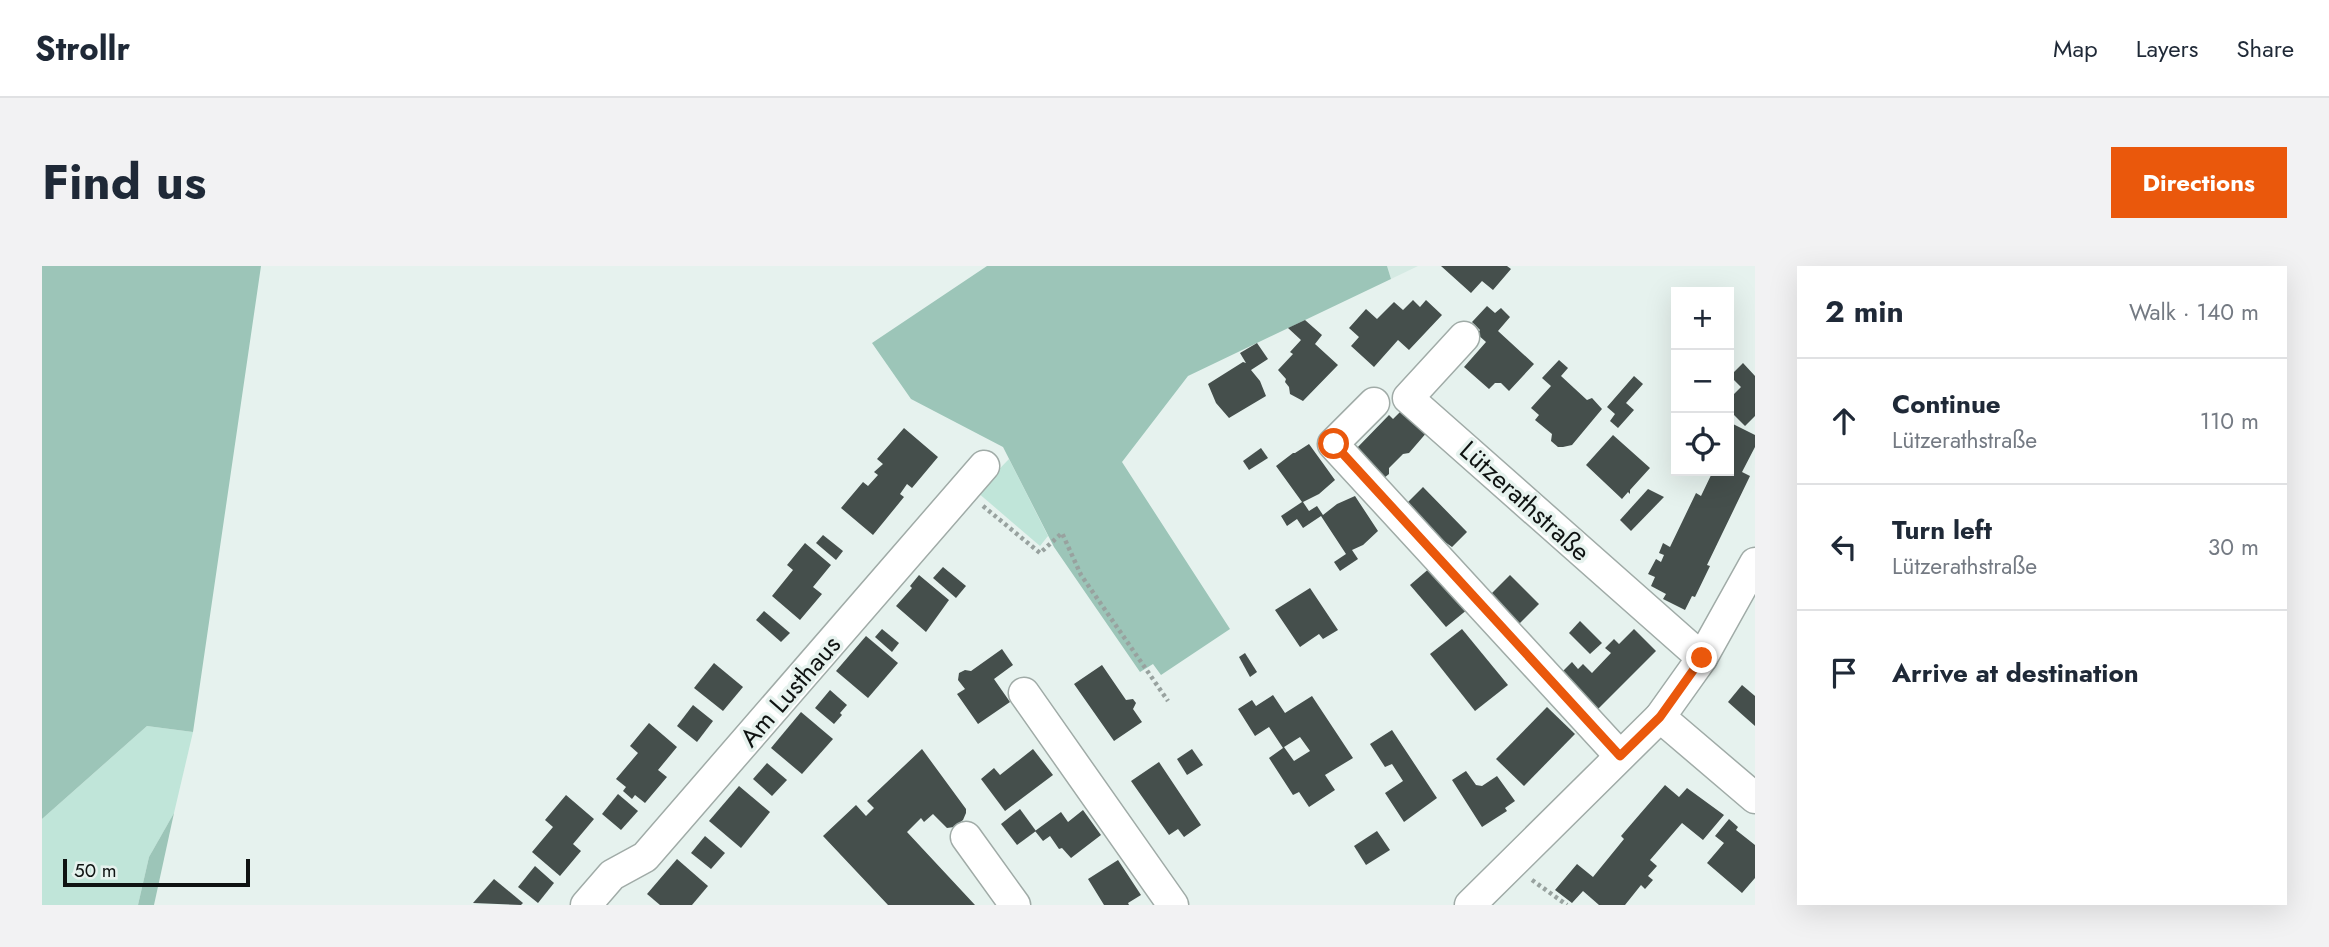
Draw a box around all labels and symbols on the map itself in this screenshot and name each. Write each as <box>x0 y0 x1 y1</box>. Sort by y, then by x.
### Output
route start <box>1318 428 1349 459</box>
street label: Lützerathstraße <box>1451 432 1599 570</box>
street label: Am Lusthaus <box>731 627 849 755</box>
route end <box>1686 642 1717 673</box>
scale bar <box>63 856 250 888</box>

